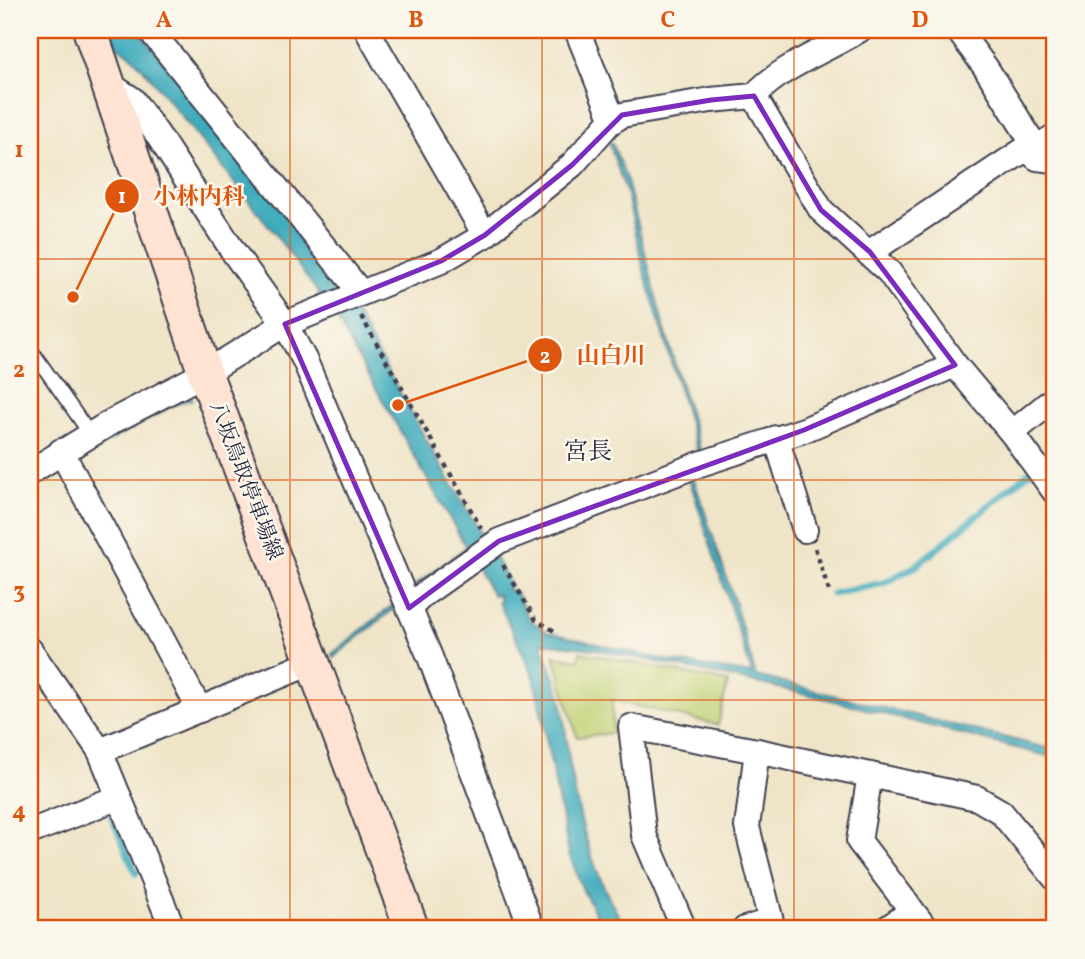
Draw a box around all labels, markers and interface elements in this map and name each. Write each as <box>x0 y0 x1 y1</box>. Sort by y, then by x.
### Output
text: A <box>156 5 172 37</box>
text: B <box>408 5 424 37</box>
text: C <box>661 5 675 37</box>
text: D <box>912 5 929 37</box>
text: 1 <box>14 135 24 167</box>
callout: 小林内科 <box>104 174 259 218</box>
text: 小林内科 <box>153 182 245 214</box>
text: 1 <box>118 183 126 212</box>
callout: 山白川 <box>528 333 660 377</box>
text: 山白川 <box>577 341 646 373</box>
text: 2 <box>540 343 550 372</box>
text: 2 <box>13 355 25 387</box>
street label: 八坂鳥取停車場線 <box>201 397 289 565</box>
district label: 宮長 <box>564 436 612 470</box>
text: 3 <box>13 576 25 608</box>
text: 4 <box>12 796 26 828</box>

